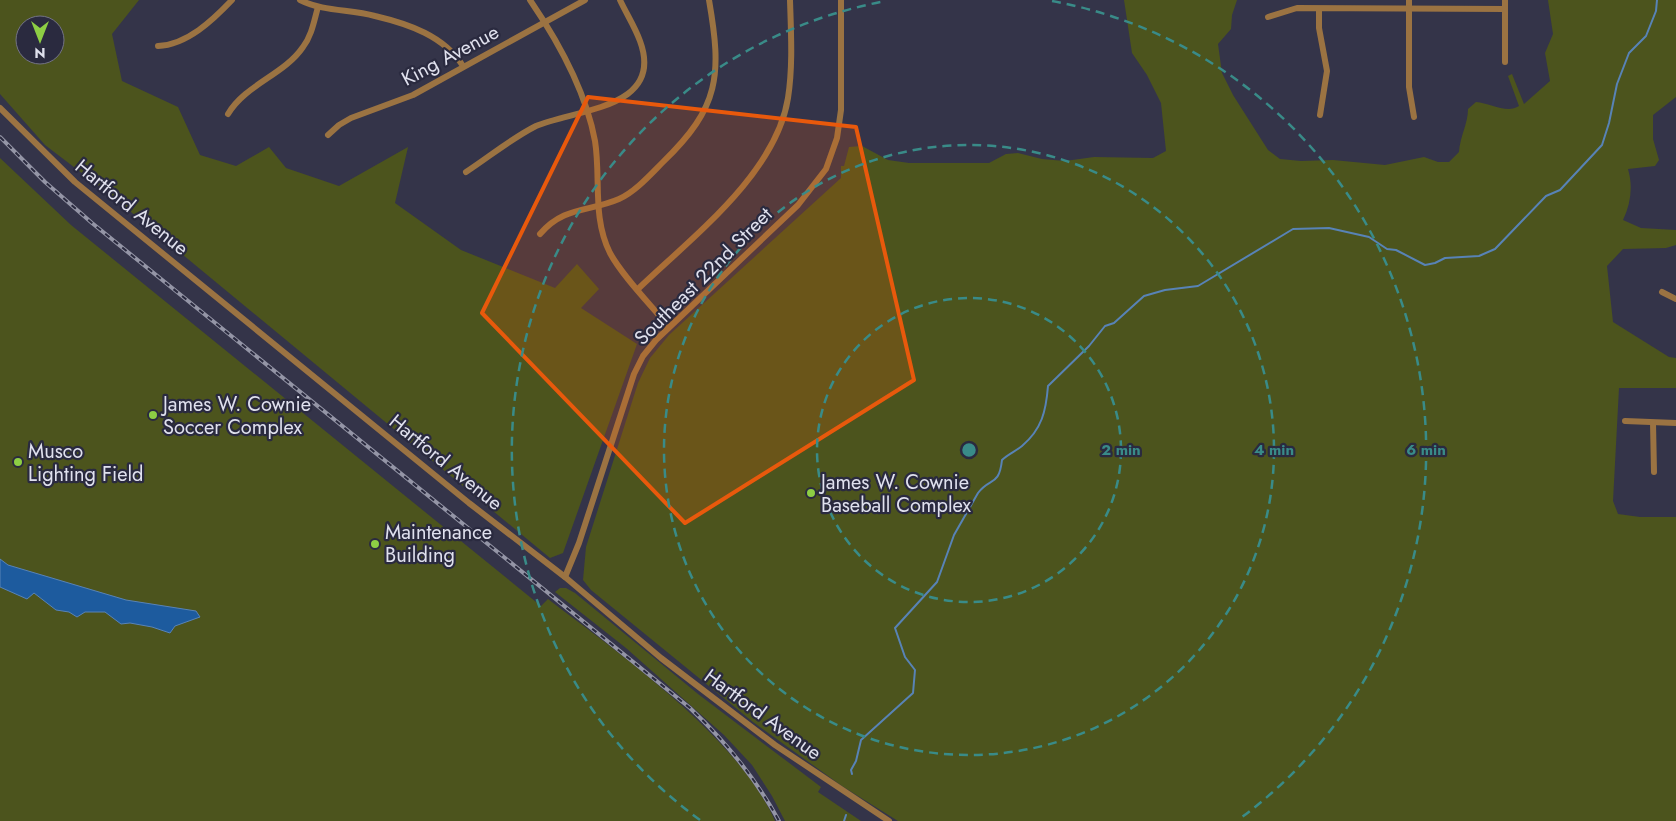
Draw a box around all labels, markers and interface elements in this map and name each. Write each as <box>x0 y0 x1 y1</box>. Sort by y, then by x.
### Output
north arrow <box>15 15 65 65</box>
street label: King Avenue <box>396 18 504 93</box>
text: N <box>34 43 46 63</box>
street label: Hartford Avenue <box>69 152 195 262</box>
street label: Southeast 22nd Street <box>628 201 779 352</box>
place label: James W. Cownie Soccer Complex <box>160 390 311 442</box>
street label: Hartford Avenue <box>383 407 509 517</box>
marker: James W. Cownie Soccer Complex <box>147 409 159 421</box>
place label: Musco Lighting Field <box>28 437 144 489</box>
text: 2 min <box>1101 439 1141 461</box>
text: 4 min <box>1254 439 1294 461</box>
text: 6 min <box>1406 439 1446 461</box>
centre of rings <box>960 441 978 459</box>
marker: Musco Lighting Field <box>12 456 24 468</box>
place label: James W. Cownie Baseball Complex <box>818 468 972 520</box>
marker: James W. Cownie Baseball Complex <box>805 487 817 499</box>
place label: Maintenance Building <box>385 518 492 570</box>
marker: Maintenance Building <box>369 538 381 550</box>
street label: Hartford Avenue <box>698 662 827 767</box>

